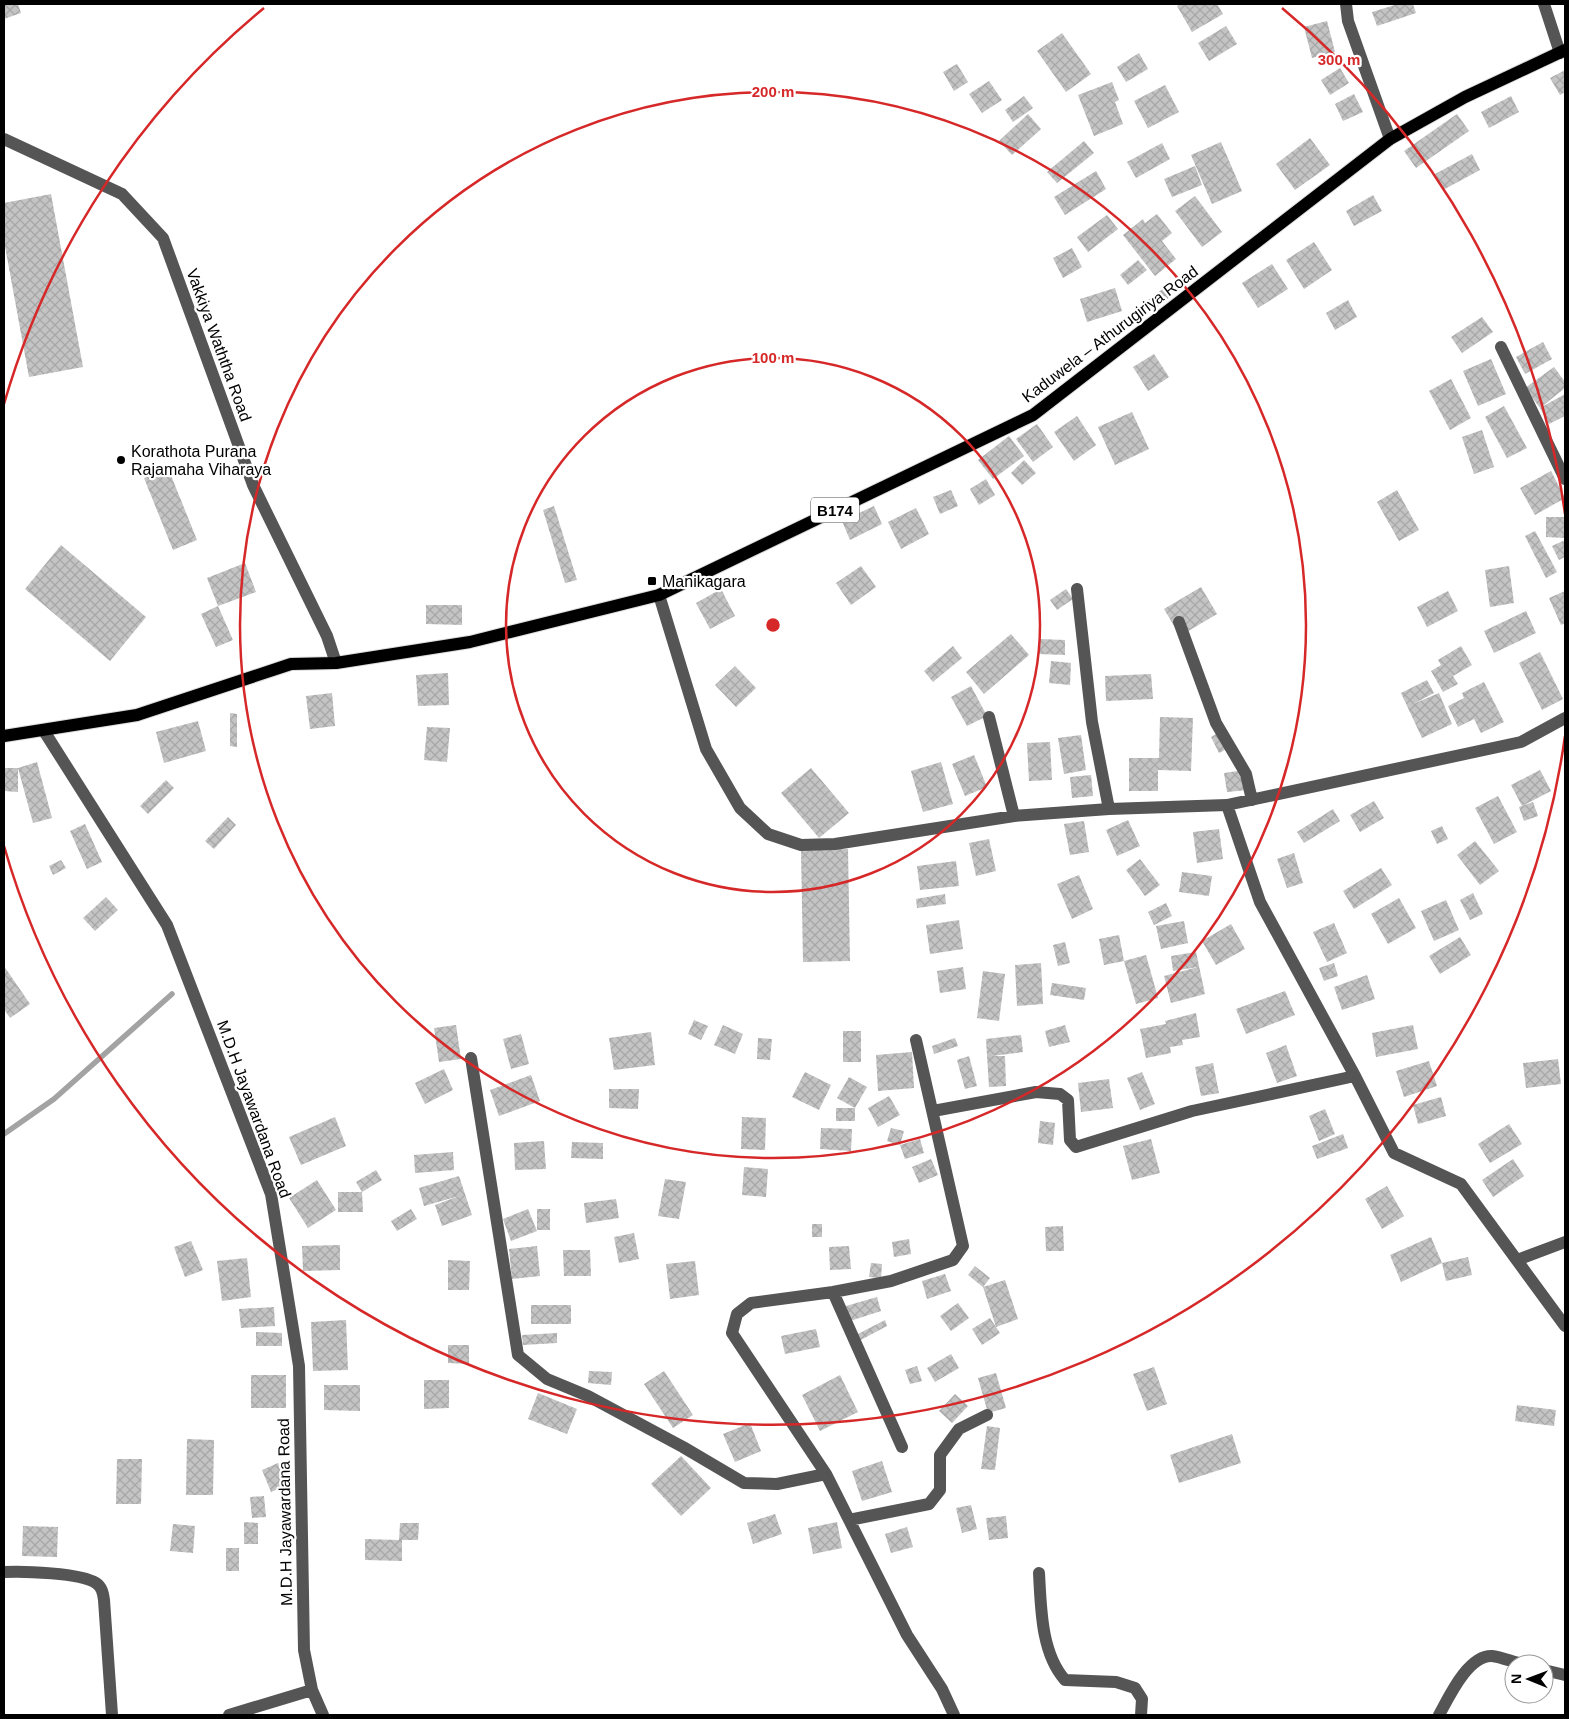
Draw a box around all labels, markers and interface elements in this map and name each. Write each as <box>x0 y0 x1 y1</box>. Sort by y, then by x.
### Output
text: 300 m <box>1318 51 1360 68</box>
text: 200 m <box>752 83 794 100</box>
street label: Kaduwela – Athurugiriya Road <box>1019 262 1201 406</box>
street label: Vakkiya Waththa Road <box>183 266 255 424</box>
text: 100 m <box>752 349 794 366</box>
place label: Korathota Purana Rajamaha Viharaya <box>131 443 271 478</box>
marker: Korathota Purana Rajamaha Viharaya <box>115 454 127 466</box>
road number: B174 <box>811 498 859 522</box>
place label: Manikagara <box>662 573 746 590</box>
marker: Manikagara <box>646 575 658 587</box>
centre of rings <box>764 616 782 634</box>
street label: M.D.H Jayawardana Road <box>214 1018 294 1200</box>
street label: M.D.H Jayawardana Road <box>275 1418 295 1606</box>
north arrow <box>1504 1654 1554 1704</box>
text: N <box>1508 1674 1524 1684</box>

